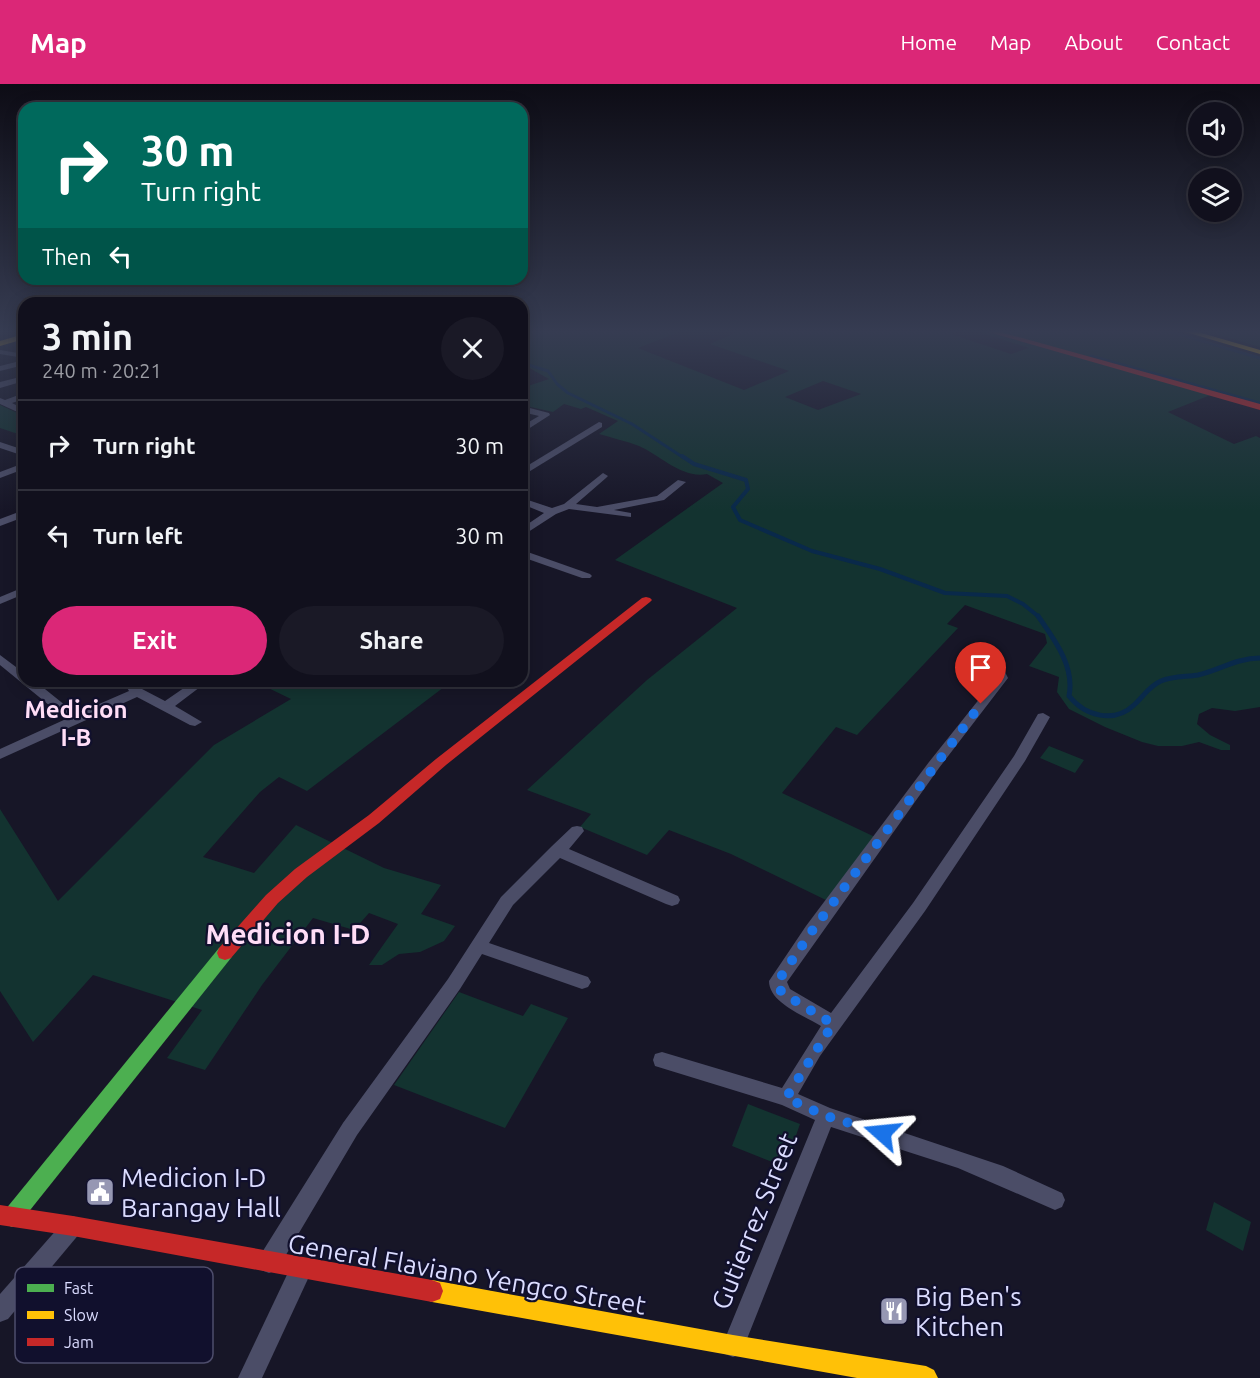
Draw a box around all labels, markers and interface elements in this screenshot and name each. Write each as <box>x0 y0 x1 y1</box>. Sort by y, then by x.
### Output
text: Map <box>30 27 87 58</box>
text: Home <box>900 30 957 54</box>
text: Map <box>990 30 1031 54</box>
text: About <box>1064 30 1123 54</box>
text: Contact <box>1156 30 1230 54</box>
map controls <box>1188 102 1242 222</box>
button: sound <box>1188 102 1242 156</box>
icon: right <box>42 126 120 204</box>
text: 30 m <box>141 127 235 174</box>
button: layers <box>1188 168 1242 222</box>
text: Turn right <box>141 176 261 206</box>
icon: left <box>104 240 137 273</box>
text: Then <box>42 244 92 269</box>
text: 3 min <box>42 316 133 357</box>
button: close <box>441 317 504 380</box>
text: 240 m · 20:21 <box>42 359 162 382</box>
icon: right <box>42 429 75 462</box>
text: Turn right <box>93 433 195 458</box>
text: 30 m <box>455 433 504 458</box>
icon: left <box>42 519 75 552</box>
text: Turn left <box>93 523 183 548</box>
text: 30 m <box>455 523 504 548</box>
button: Exit <box>42 606 267 675</box>
button: Share <box>279 606 504 675</box>
pin <box>955 642 1006 704</box>
icon: arrive <box>964 651 997 684</box>
district label: Medicion I-B <box>24 696 128 751</box>
district label: Medicion I-D <box>205 918 371 949</box>
position arrow <box>850 1101 914 1165</box>
street label: Gutierrez Street <box>705 1129 803 1313</box>
place label: Medicion I-D Barangay Hall <box>121 1163 281 1222</box>
public building icon: Medicion I-D Barangay Hall <box>84 1176 116 1208</box>
street label: General Flaviano Yengco Street <box>286 1228 648 1320</box>
legend <box>15 1267 213 1363</box>
text: Fast <box>64 1279 94 1297</box>
place label: Big Ben's Kitchen <box>915 1282 1021 1341</box>
restaurant icon: Big Ben's Kitchen <box>878 1295 910 1327</box>
text: Slow <box>64 1306 99 1324</box>
text: Jam <box>64 1333 94 1351</box>

